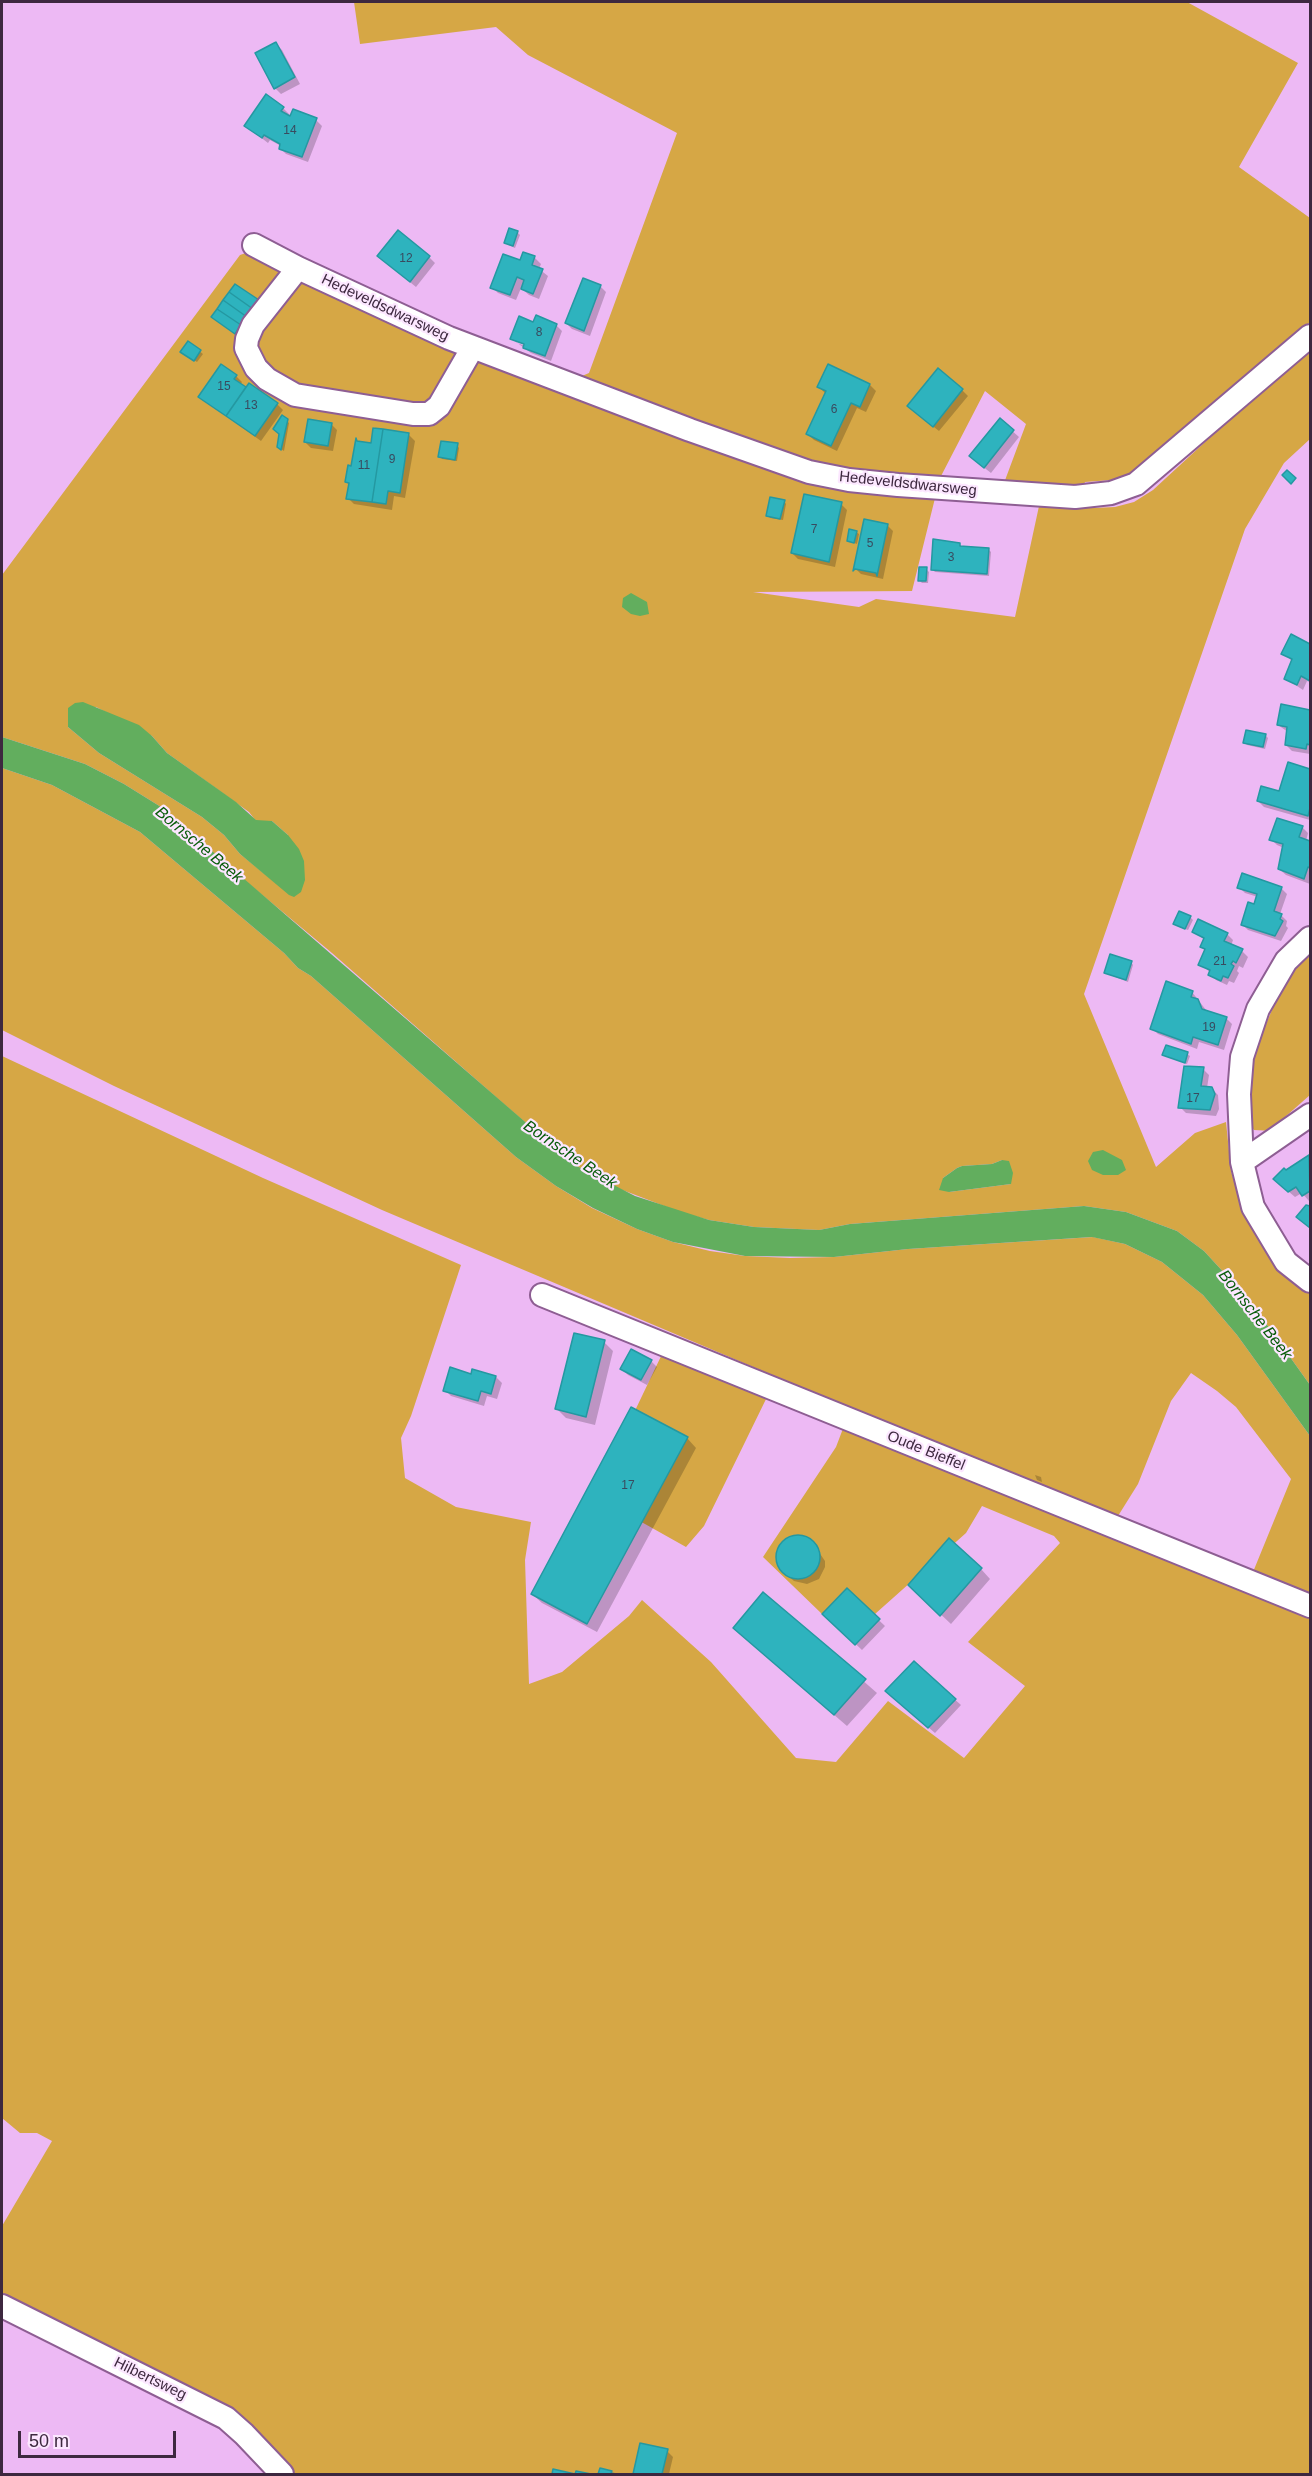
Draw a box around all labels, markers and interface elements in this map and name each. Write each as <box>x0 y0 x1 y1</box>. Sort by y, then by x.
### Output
house number: 14 <box>283 124 297 138</box>
house number: 12 <box>399 252 413 266</box>
street label: Hedeveldsdwarsweg <box>318 271 452 345</box>
house number: 8 <box>536 326 542 340</box>
house number: 15 <box>217 380 231 394</box>
house number: 13 <box>244 399 258 413</box>
house number: 6 <box>831 403 837 417</box>
house number: 9 <box>389 453 395 467</box>
house number: 11 <box>358 459 370 473</box>
street label: Hedeveldsdwarsweg <box>838 468 978 500</box>
house number: 7 <box>811 523 817 537</box>
house number: 5 <box>867 537 873 551</box>
house number: 3 <box>948 551 954 565</box>
water label: Bornsche Beek <box>151 803 247 887</box>
house number: 21 <box>1213 955 1227 969</box>
house number: 19 <box>1202 1021 1216 1035</box>
house number: 17 <box>1186 1092 1200 1106</box>
water label: Bornsche Beek <box>520 1117 620 1193</box>
water label: Bornsche Beek <box>1214 1266 1296 1364</box>
street label: Oude Bieffel <box>884 1427 968 1475</box>
house number: 17 <box>621 1479 635 1493</box>
street label: Hilbertsweg <box>111 2354 189 2404</box>
scale bar <box>21 2419 178 2457</box>
text: 50 m <box>29 2431 69 2451</box>

